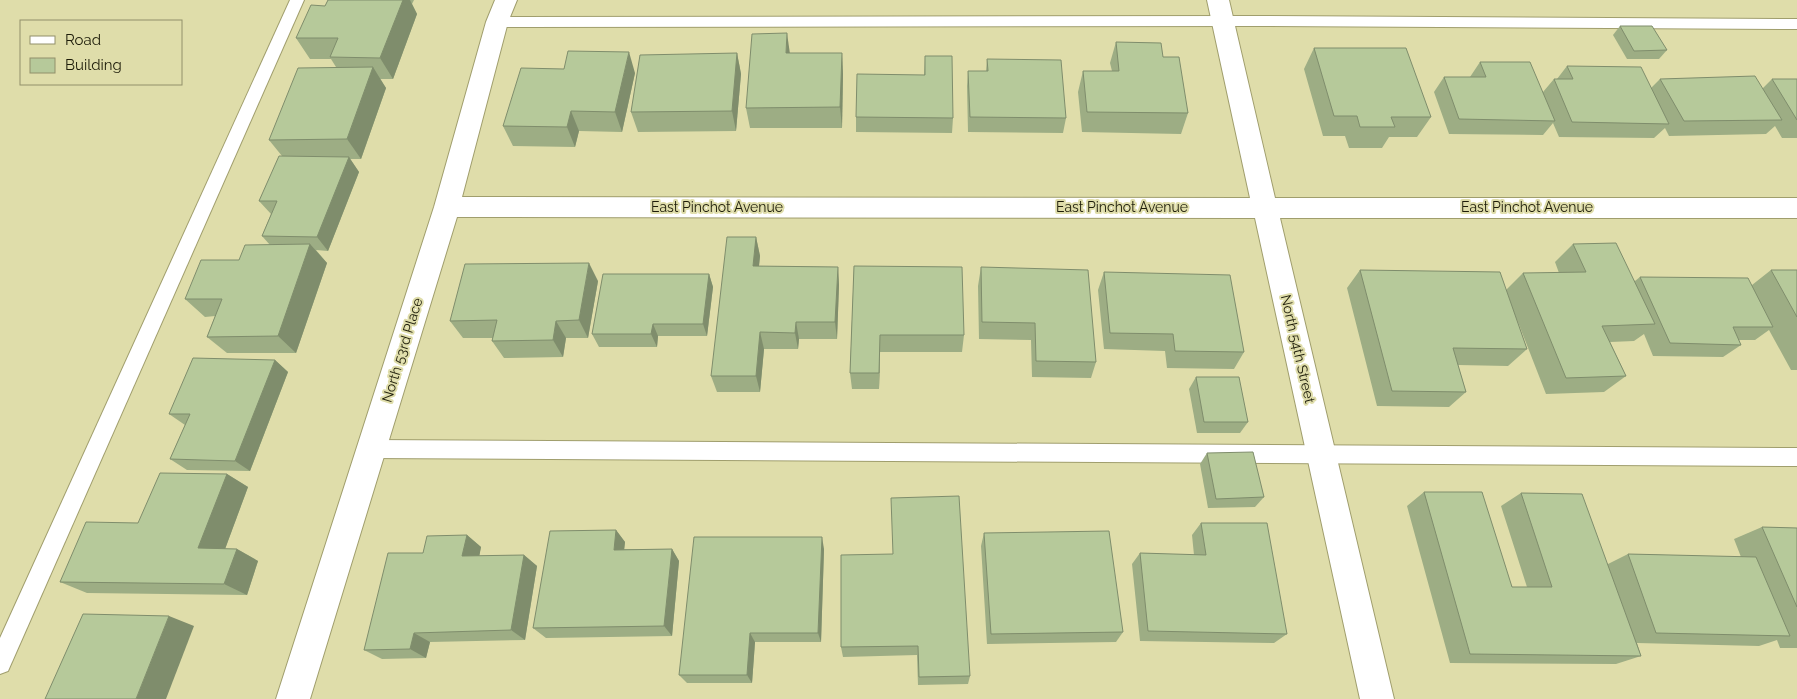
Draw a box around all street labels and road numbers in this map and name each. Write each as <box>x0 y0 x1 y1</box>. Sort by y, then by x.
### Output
street label: East Pinchot Avenue <box>651 199 783 215</box>
street label: East Pinchot Avenue <box>1056 199 1188 215</box>
street label: East Pinchot Avenue <box>1461 199 1593 215</box>
street label: North 54th Street <box>1278 293 1318 405</box>
street label: North 53rd Place <box>378 296 426 404</box>

